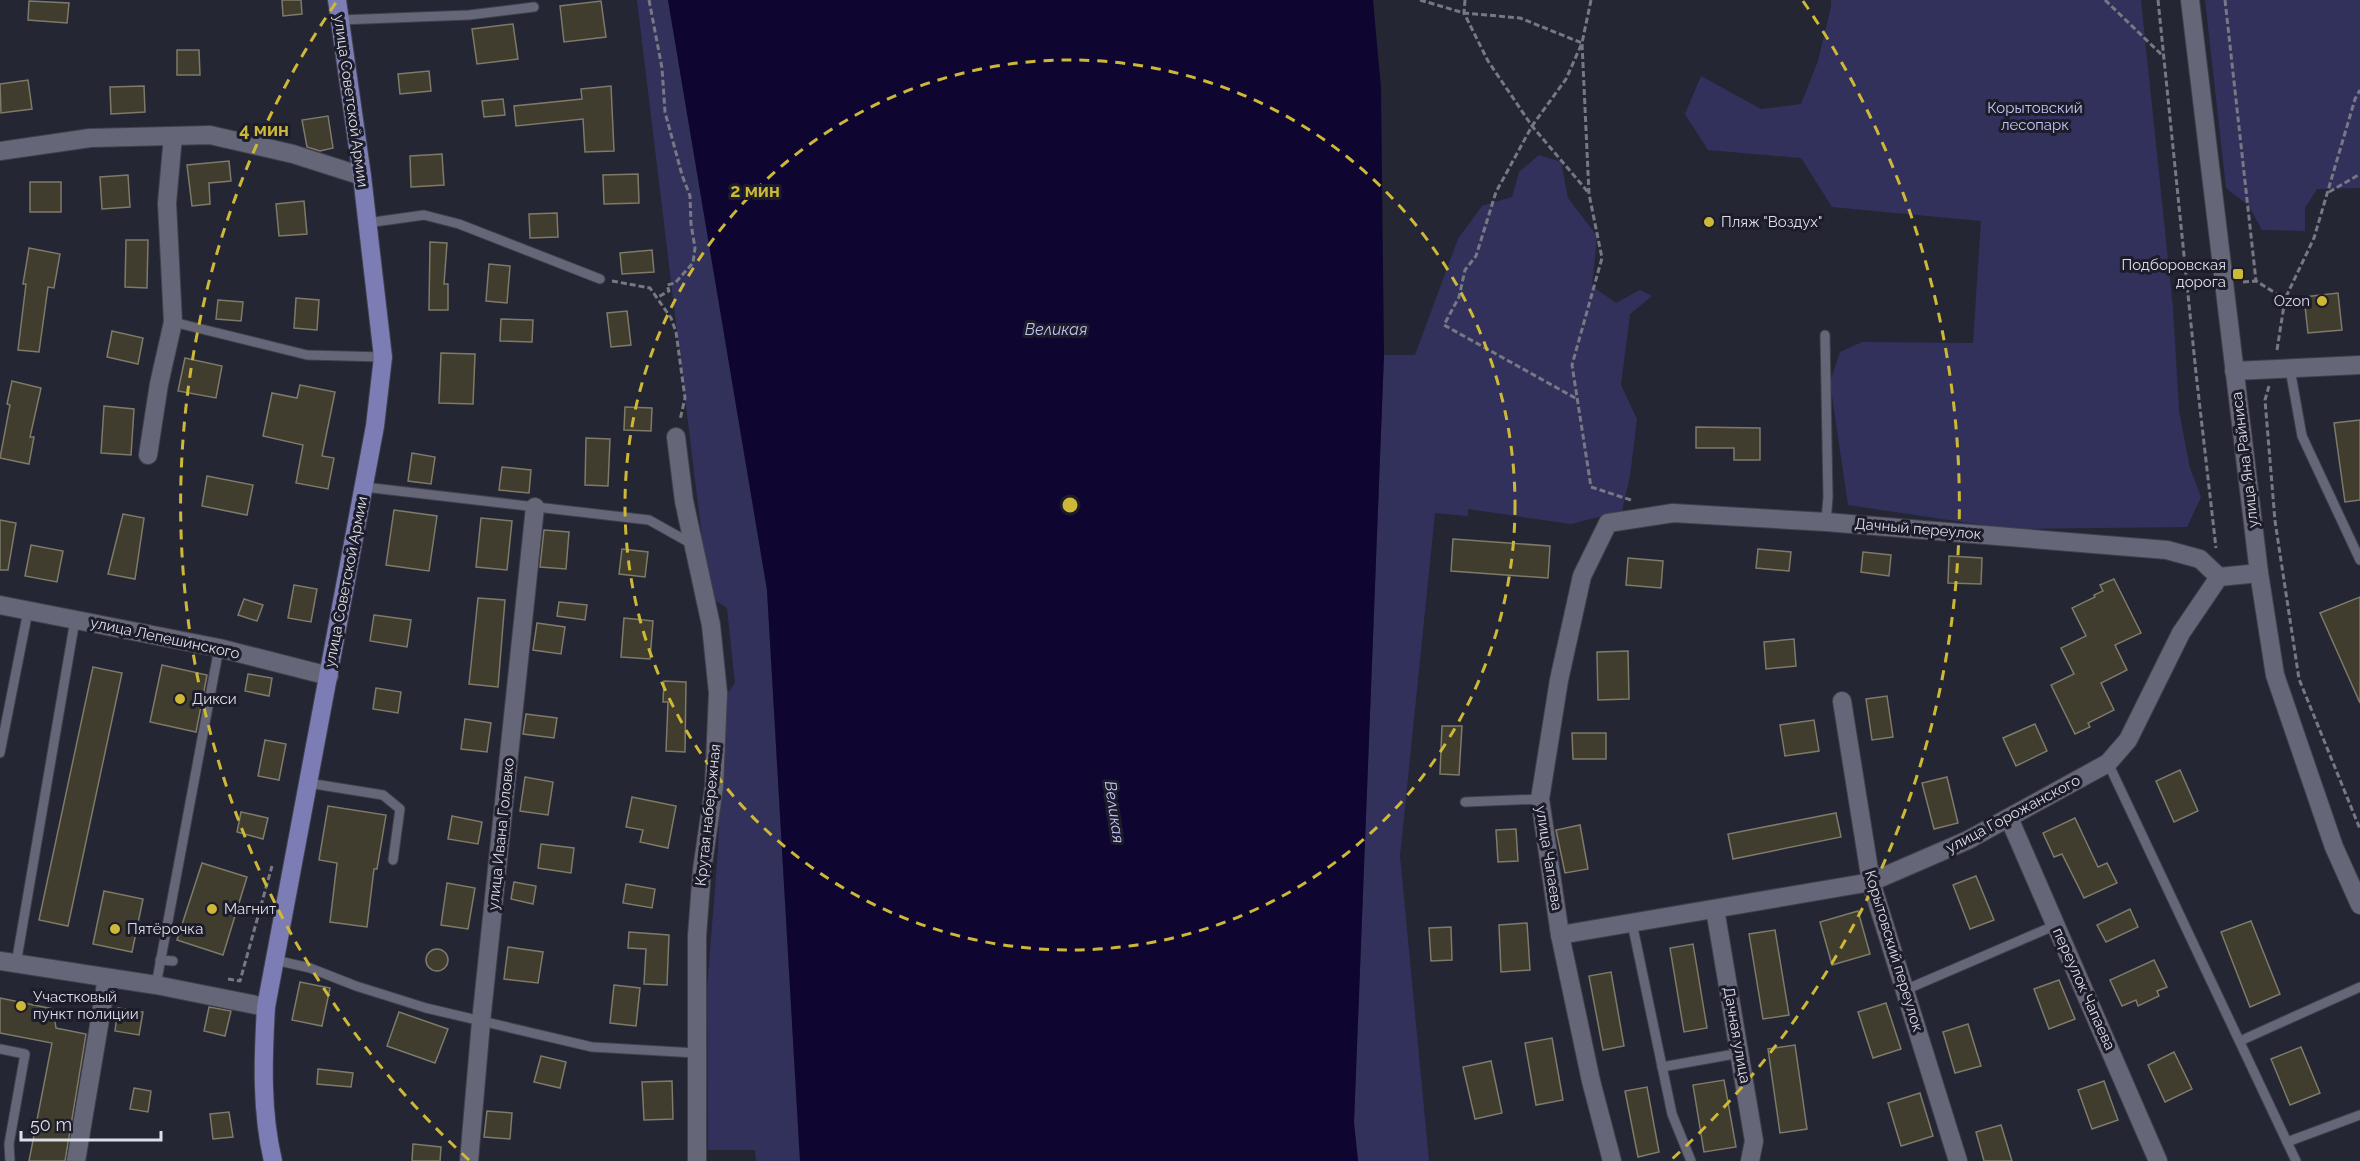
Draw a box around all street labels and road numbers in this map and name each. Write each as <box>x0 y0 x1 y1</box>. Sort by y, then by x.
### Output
street label: улица Советской Армии <box>330 14 372 188</box>
street label: улица Яна Райниса <box>2228 391 2262 529</box>
street label: улица Советской Армии <box>321 495 371 669</box>
street label: Дачный переулок <box>1854 514 1982 544</box>
street label: улица Лепешинского <box>89 613 242 663</box>
street label: Крутая набережная <box>692 743 724 887</box>
street label: улица Ивана Головко <box>484 757 518 911</box>
street label: улица Горожанского <box>1943 771 2083 857</box>
street label: улица Чапаева <box>1532 804 1566 912</box>
street label: Корытовский переулок <box>1861 868 1927 1034</box>
street label: переулок Чапаева <box>2049 925 2119 1053</box>
street label: Дачная улица <box>1720 985 1754 1085</box>

